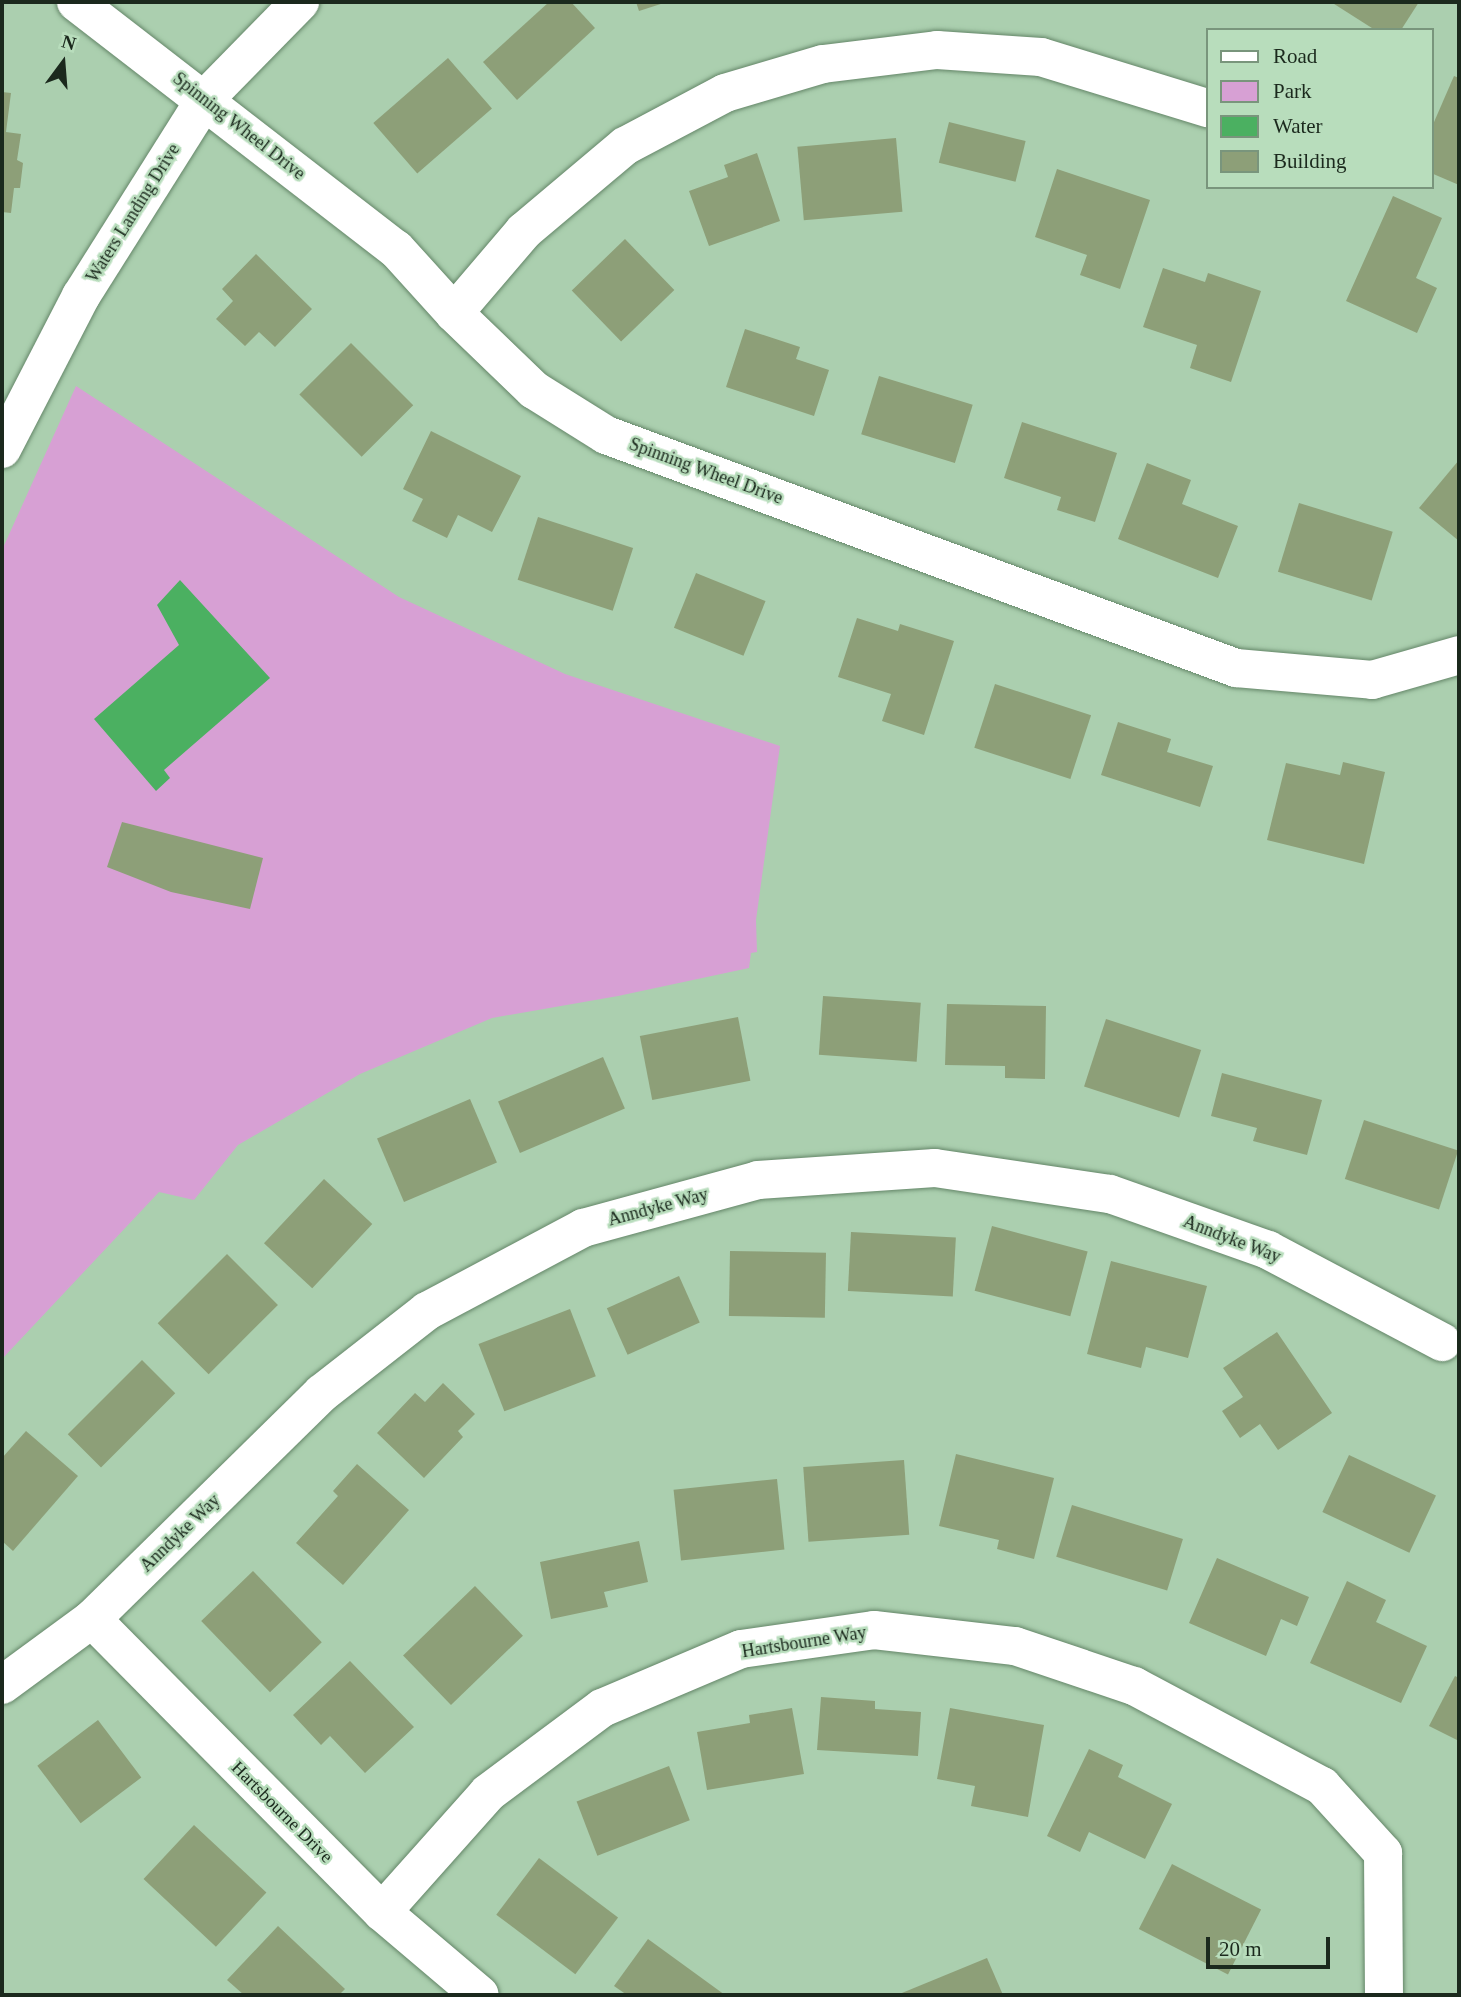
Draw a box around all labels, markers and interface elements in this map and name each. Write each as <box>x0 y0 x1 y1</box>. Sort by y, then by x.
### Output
north arrow <box>28 28 98 98</box>
legend <box>1206 28 1433 189</box>
text: N <box>59 30 78 54</box>
text: Road <box>1273 44 1317 68</box>
street label: Spinning Wheel Drive <box>169 68 309 184</box>
text: Park <box>1273 79 1312 103</box>
text: Water <box>1273 114 1323 138</box>
street label: Waters Landing Drive <box>82 140 184 286</box>
text: Building <box>1273 149 1347 173</box>
street label: Spinning Wheel Drive <box>626 433 786 509</box>
street label: Anndyke Way <box>605 1183 711 1231</box>
street label: Anndyke Way <box>1180 1210 1284 1268</box>
street label: Anndyke Way <box>135 1489 225 1577</box>
street label: Hartsbourne Way <box>740 1621 868 1663</box>
street label: Hartsbourne Drive <box>227 1757 337 1867</box>
scale bar <box>1209 1924 1333 1968</box>
text: 20 m <box>1219 1937 1262 1961</box>

